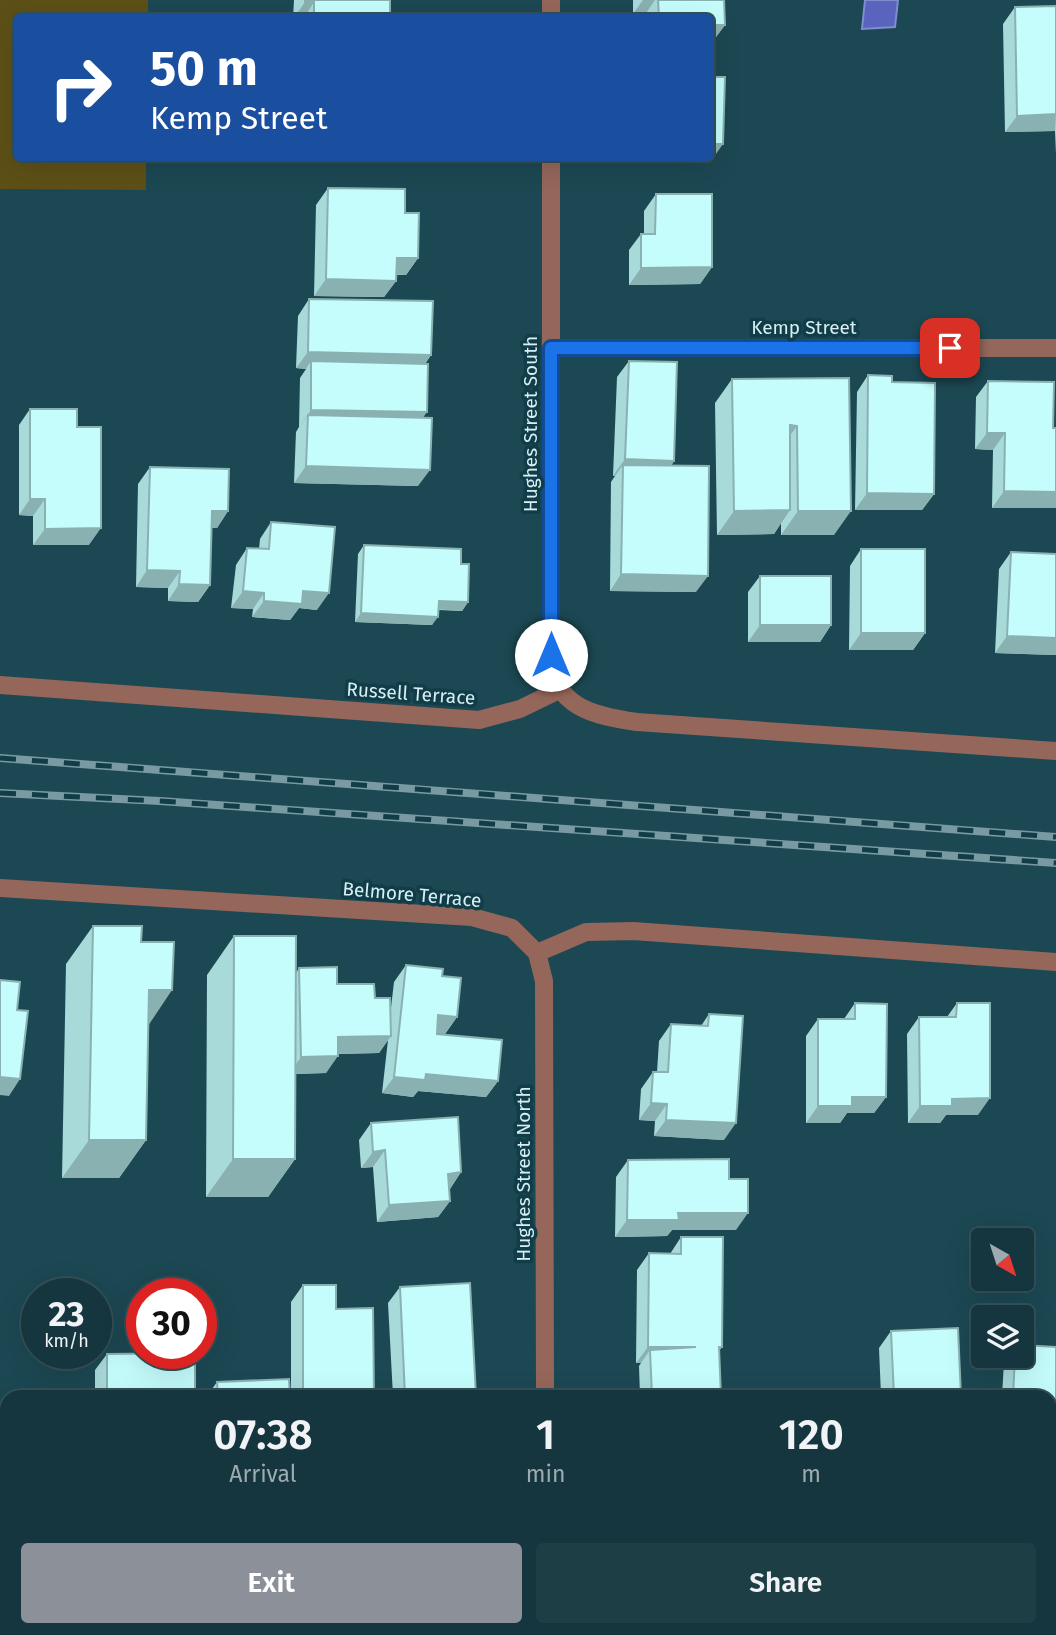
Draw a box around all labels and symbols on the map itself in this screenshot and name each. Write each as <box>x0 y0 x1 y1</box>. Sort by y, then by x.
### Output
street label: Kemp Street <box>751 316 857 339</box>
pin <box>920 318 980 378</box>
street label: Hughes Street South <box>519 336 542 512</box>
position arrow <box>514 618 588 692</box>
street label: Russell Terrace <box>346 678 476 709</box>
street label: Belmore Terrace <box>341 877 482 912</box>
street label: Hughes Street North <box>512 1086 535 1262</box>
north arrow <box>971 1228 1034 1292</box>
speed limit sign: 30 <box>126 1278 217 1369</box>

